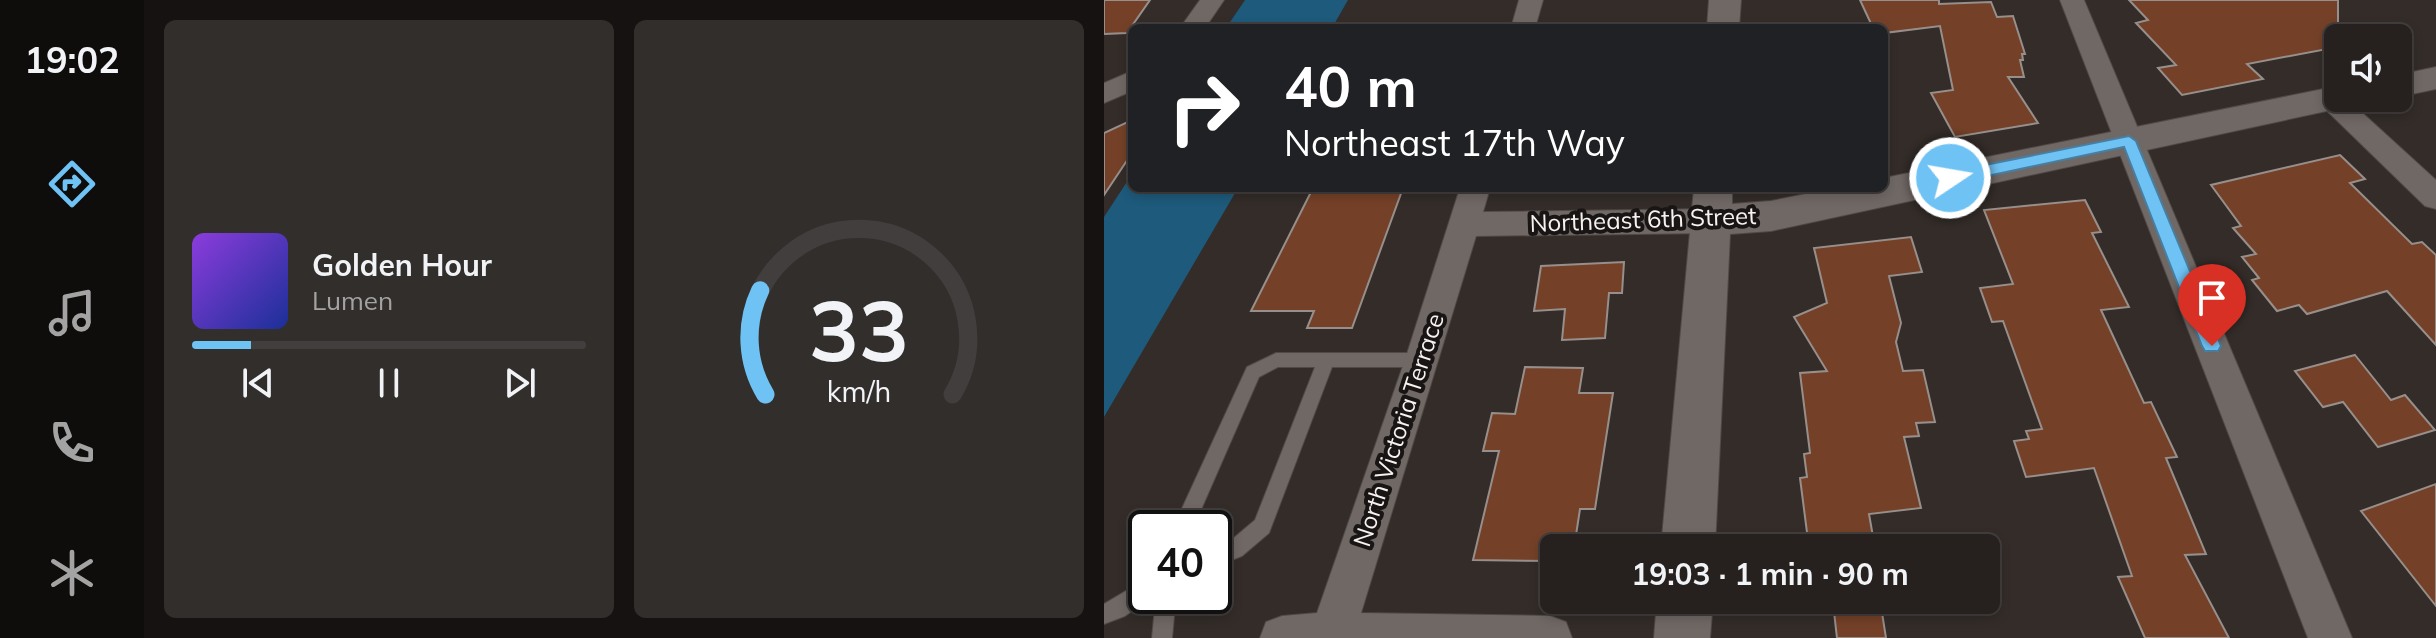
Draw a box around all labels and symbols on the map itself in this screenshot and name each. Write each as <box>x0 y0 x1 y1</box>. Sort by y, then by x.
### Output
position arrow <box>1908 136 1992 220</box>
street label: Northeast 6th Street <box>1529 200 1757 238</box>
pin <box>2178 264 2246 346</box>
street label: North Victoria Terrace <box>1346 309 1450 550</box>
speed limit sign: 40 <box>1128 510 1232 614</box>

